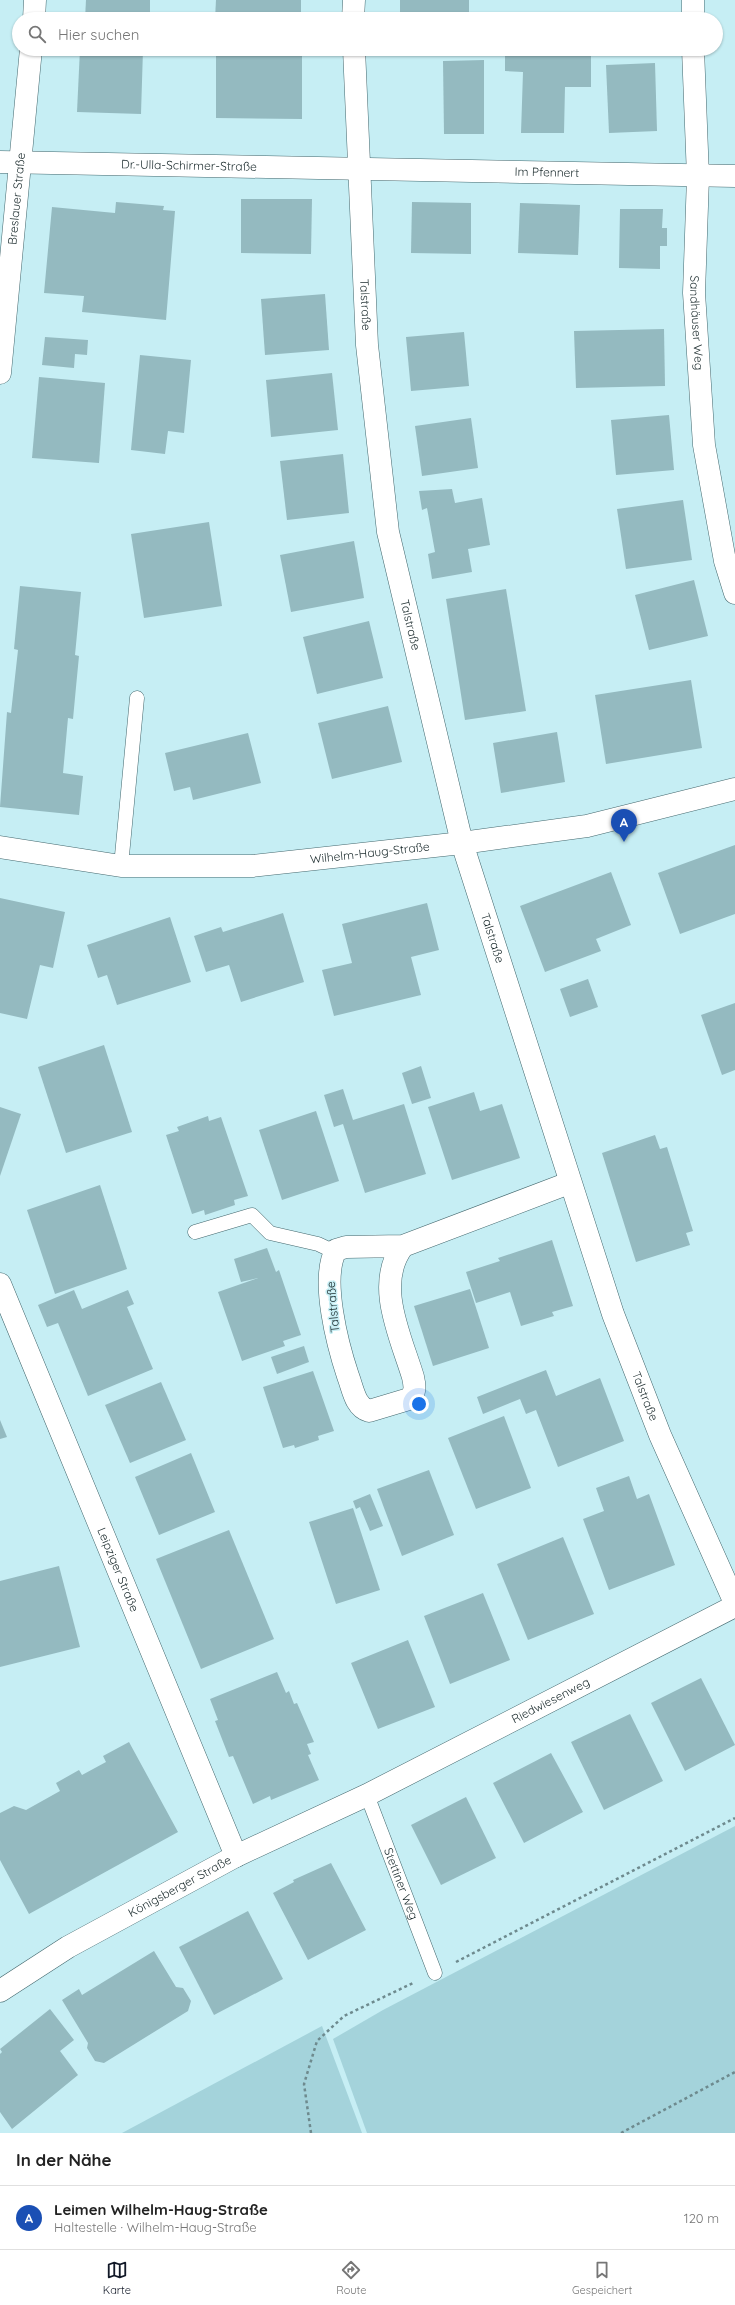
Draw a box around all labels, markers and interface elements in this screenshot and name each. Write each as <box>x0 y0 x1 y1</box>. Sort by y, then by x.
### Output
search box <box>12 12 723 56</box>
icon: search <box>26 23 48 45</box>
text: Hier suchen <box>58 25 139 44</box>
street label: Breslauer Straße <box>4 152 28 246</box>
street label: Dr.-Ulla-Schirmer-Straße <box>121 156 257 174</box>
street label: Im Pfennert <box>515 164 579 180</box>
street label: Sandhäuser Weg <box>687 275 707 371</box>
street label: Talstraße <box>357 279 374 331</box>
street label: Talstraße <box>397 598 424 652</box>
pin: A <box>611 809 637 842</box>
street label: Wilhelm-Haug-Straße <box>309 839 431 867</box>
street label: Talstraße <box>478 911 508 965</box>
street label: Talstraße <box>323 1280 342 1333</box>
street label: Talstraße <box>629 1369 662 1423</box>
your location <box>409 1394 429 1414</box>
street label: Leipziger Straße <box>94 1525 142 1614</box>
street label: Riedwiesenweg <box>509 1674 592 1726</box>
street label: Stettiner Weg <box>381 1846 422 1922</box>
street label: Königsberger Straße <box>125 1852 234 1920</box>
text: In der Nähe <box>16 2149 112 2170</box>
text: Leimen Wilhelm-Haug-Straße <box>54 2200 268 2219</box>
text: A <box>25 2210 33 2226</box>
text: 120 m <box>684 2210 719 2226</box>
text: Haltestelle · Wilhelm-Haug-Straße <box>54 2219 257 2235</box>
tab: Karte <box>103 2259 131 2297</box>
tab: Route <box>336 2259 366 2297</box>
tab: Gespeichert <box>572 2259 632 2297</box>

